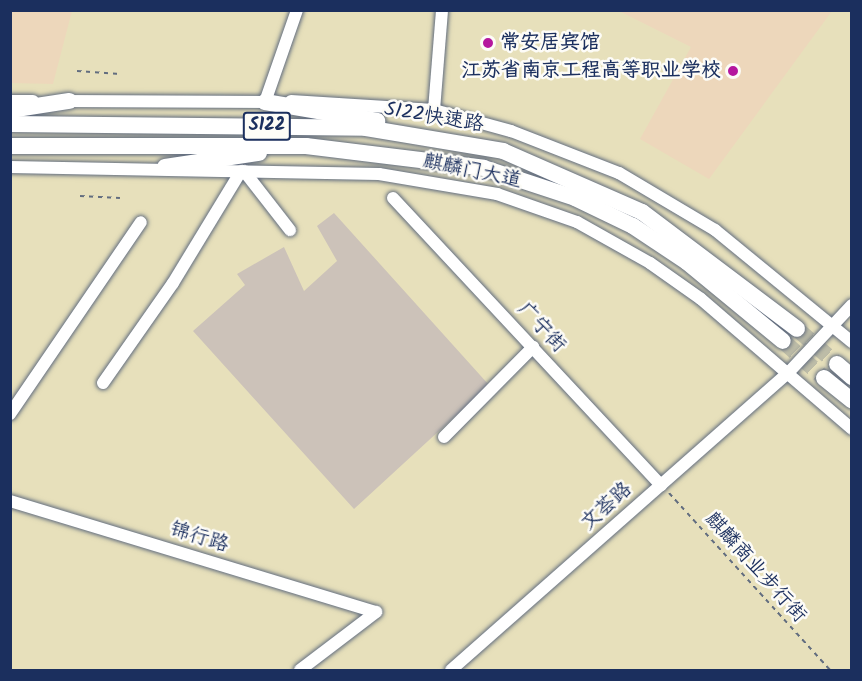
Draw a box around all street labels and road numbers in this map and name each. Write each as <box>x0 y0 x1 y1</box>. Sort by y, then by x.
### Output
street label: S122快速路 <box>383 98 485 138</box>
road number: S122 <box>242 111 292 141</box>
street label: 麒麟门大道 <box>421 150 523 194</box>
street label: 广宁街 <box>512 298 570 358</box>
street label: 文荟路 <box>577 478 637 536</box>
street label: 麒麟商业步行街 <box>699 508 811 628</box>
street label: 锦行路 <box>167 518 231 558</box>

